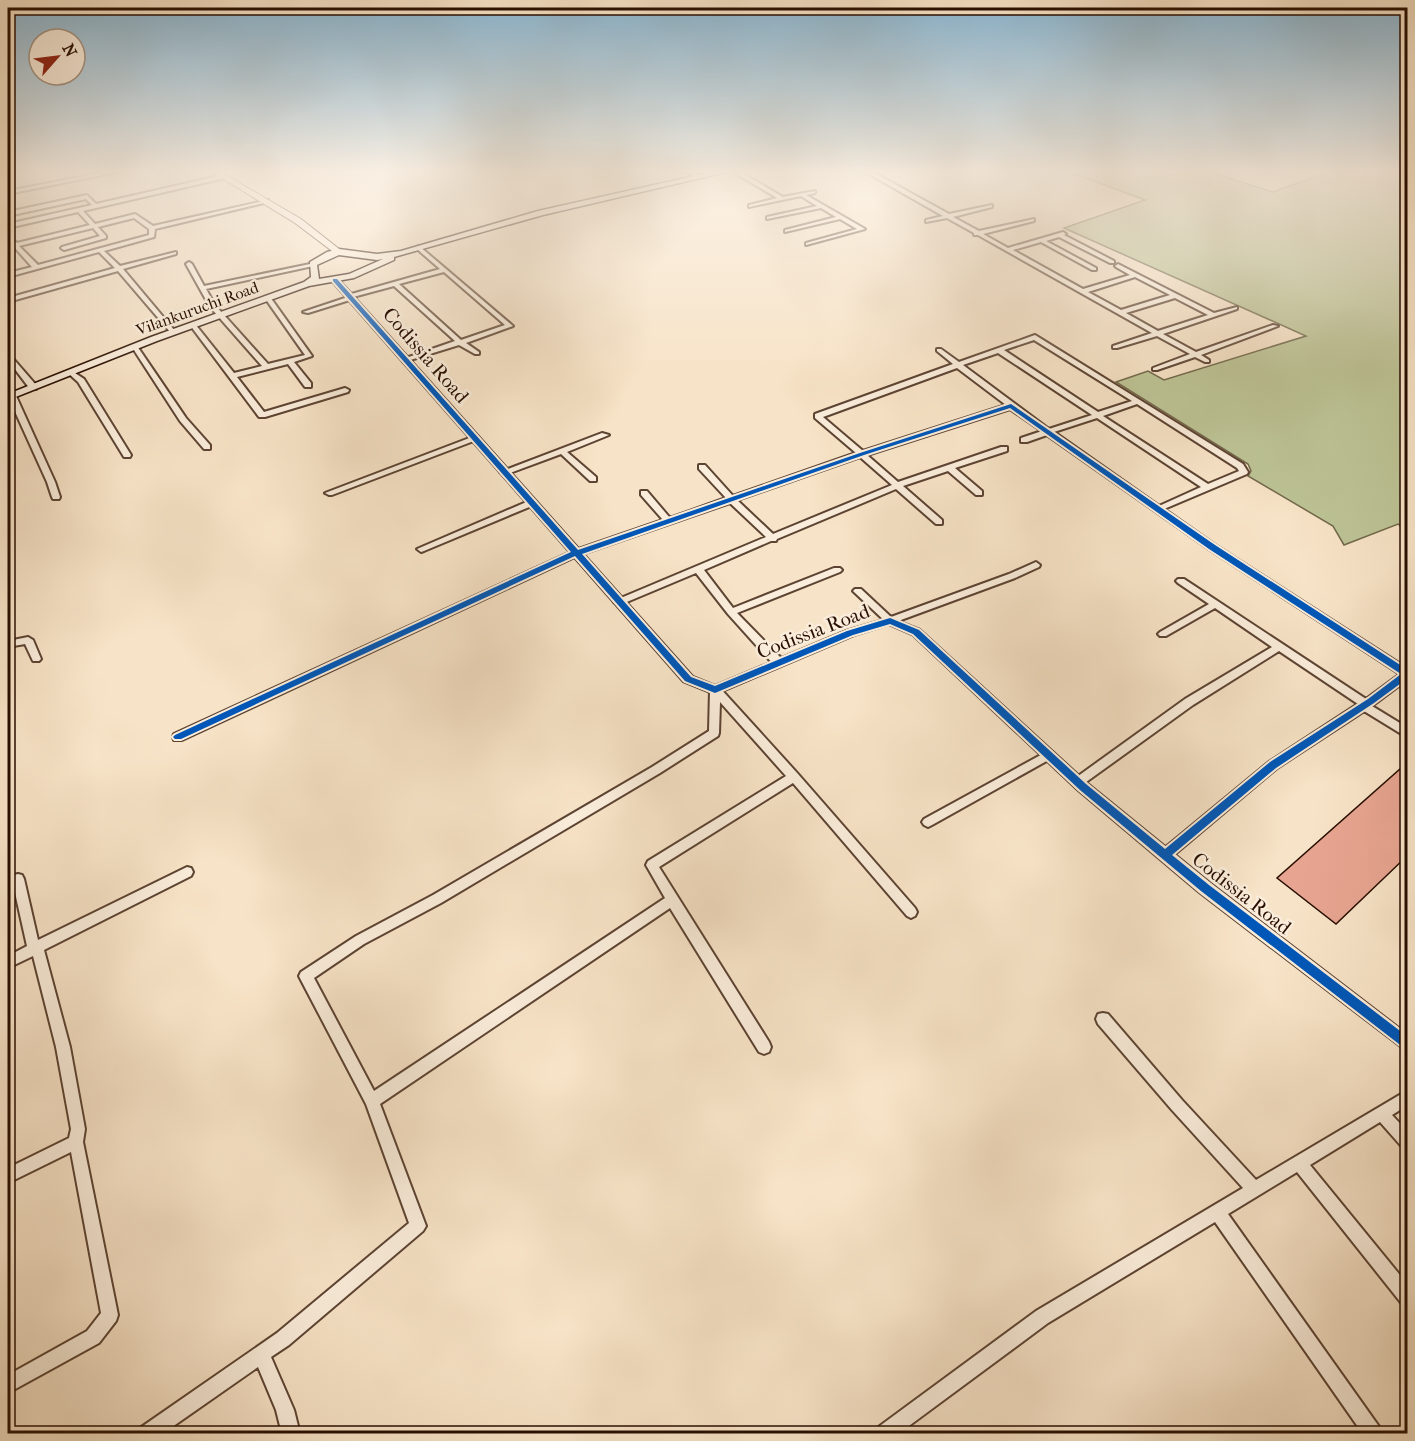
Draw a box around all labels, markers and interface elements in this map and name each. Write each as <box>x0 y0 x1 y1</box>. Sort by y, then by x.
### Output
north arrow <box>27 27 87 87</box>
text: N <box>59 40 81 61</box>
street label: Vilankuruchi Road <box>132 277 261 340</box>
street label: Codissia Road <box>378 303 474 409</box>
street label: Codissia Road <box>753 599 874 664</box>
street label: Codissia Road <box>1188 848 1297 940</box>

